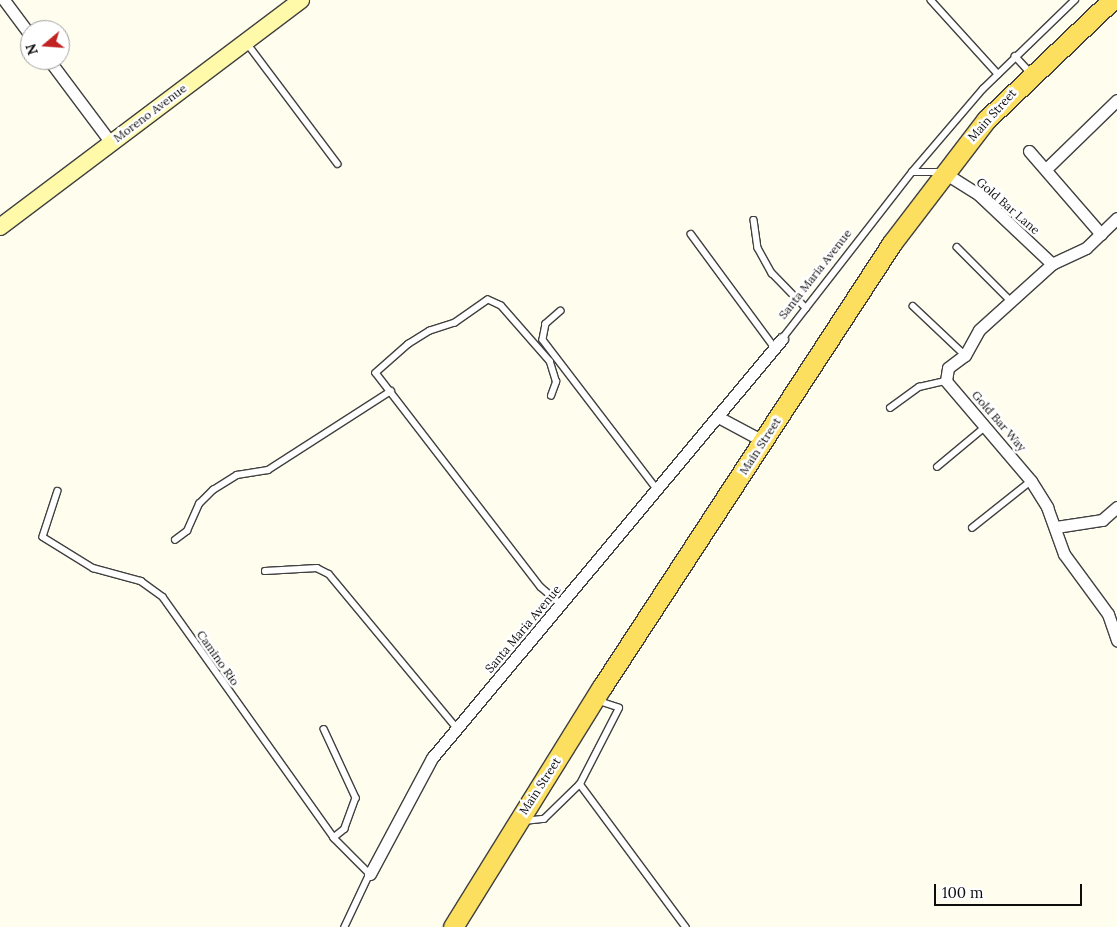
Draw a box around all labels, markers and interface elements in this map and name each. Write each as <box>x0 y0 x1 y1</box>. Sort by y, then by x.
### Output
north arrow <box>20 20 70 70</box>
text: N <box>21 41 42 57</box>
street label: Moreno Avenue <box>111 81 189 145</box>
street label: Main Street <box>965 86 1019 144</box>
street label: Gold Bar Lane <box>973 175 1043 237</box>
street label: Santa Maria Avenue <box>775 226 855 322</box>
street label: Gold Bar Way <box>969 388 1029 454</box>
street label: Main Street <box>736 415 784 477</box>
street label: Santa Maria Avenue <box>482 582 564 676</box>
street label: Camino Rio <box>194 628 242 688</box>
street label: Main Street <box>516 755 564 817</box>
scale bar <box>937 874 1084 906</box>
text: 100 m <box>942 883 983 902</box>

